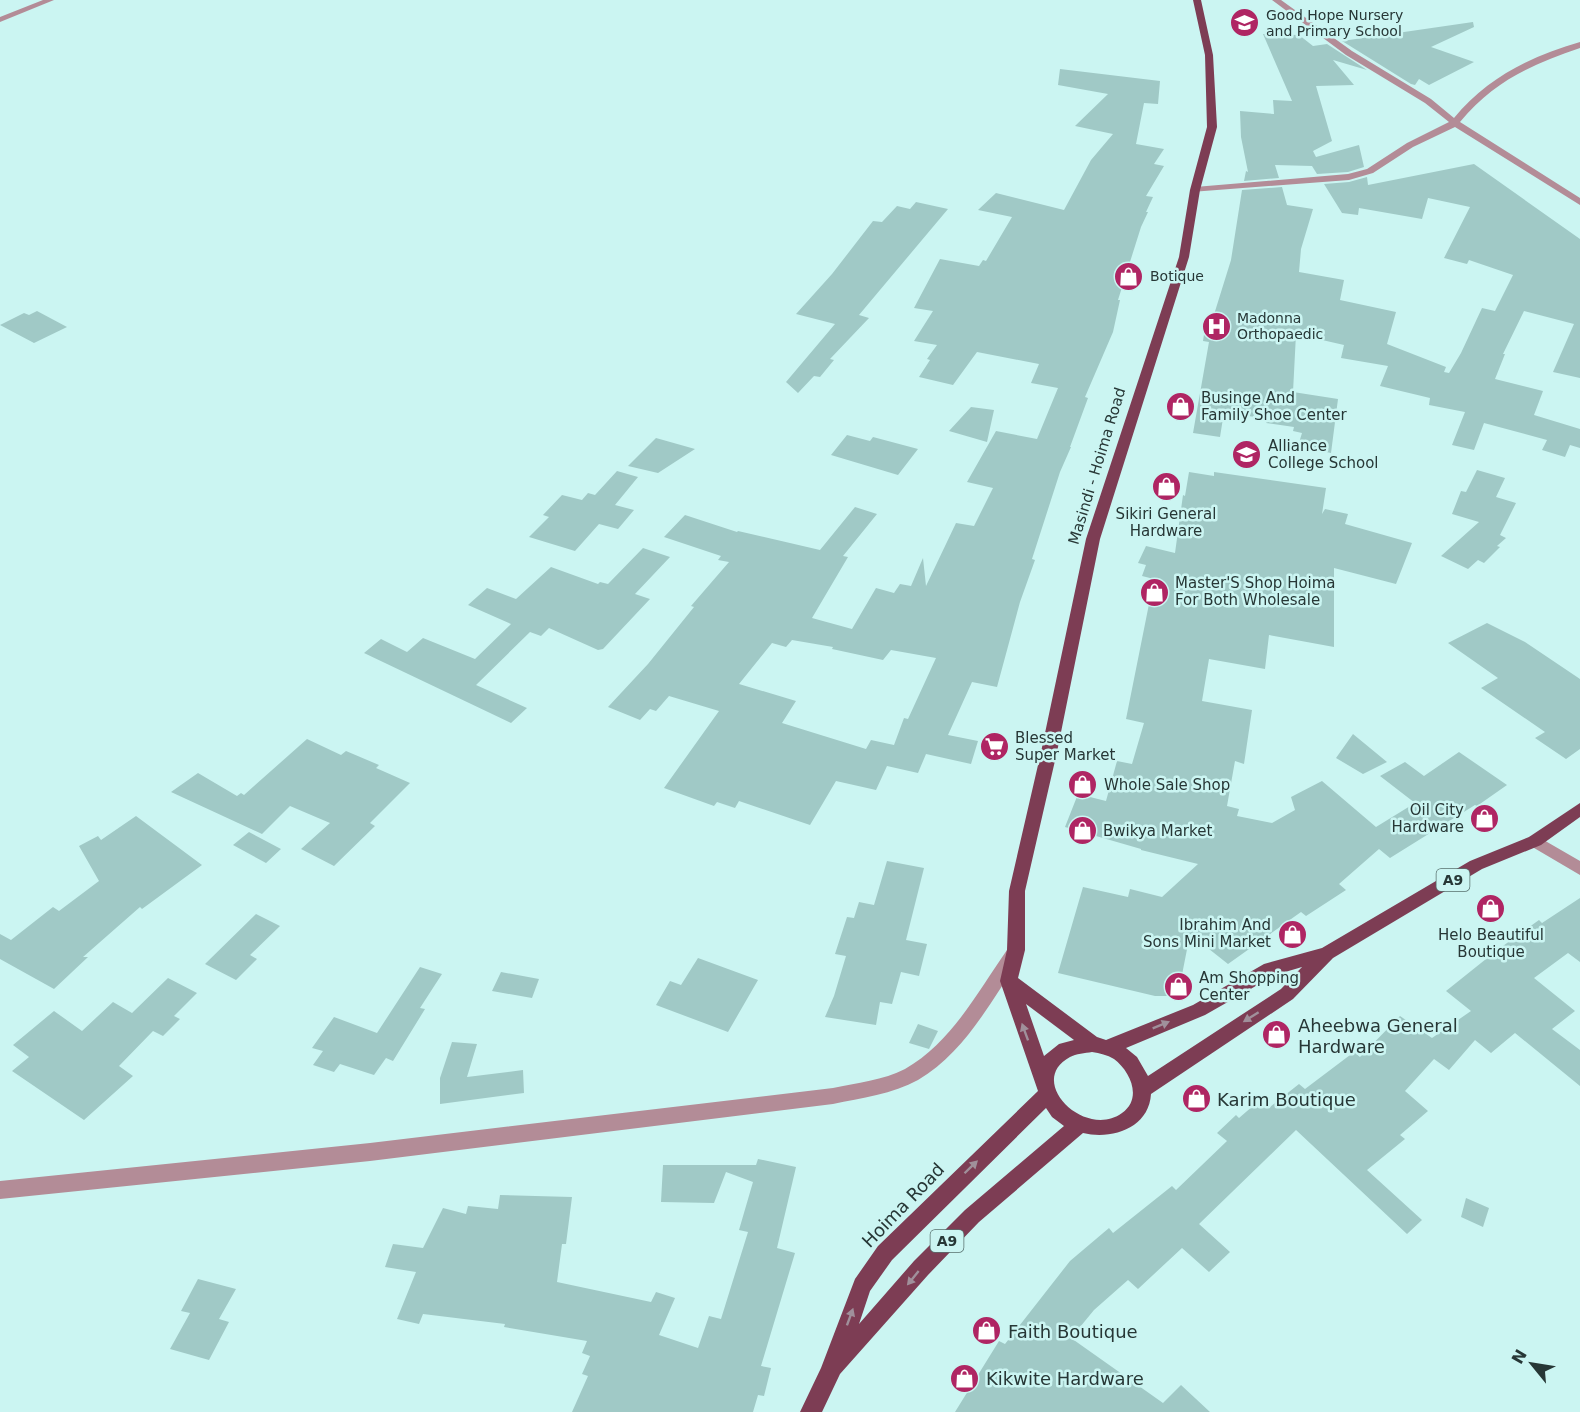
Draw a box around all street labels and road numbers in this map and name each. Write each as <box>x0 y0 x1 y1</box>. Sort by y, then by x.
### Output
street label: Masindi - Hoima Road <box>1065 385 1129 547</box>
road number: A9 <box>1436 869 1470 891</box>
street label: Hoima Road <box>858 1158 948 1252</box>
road number: A9 <box>930 1230 964 1252</box>

